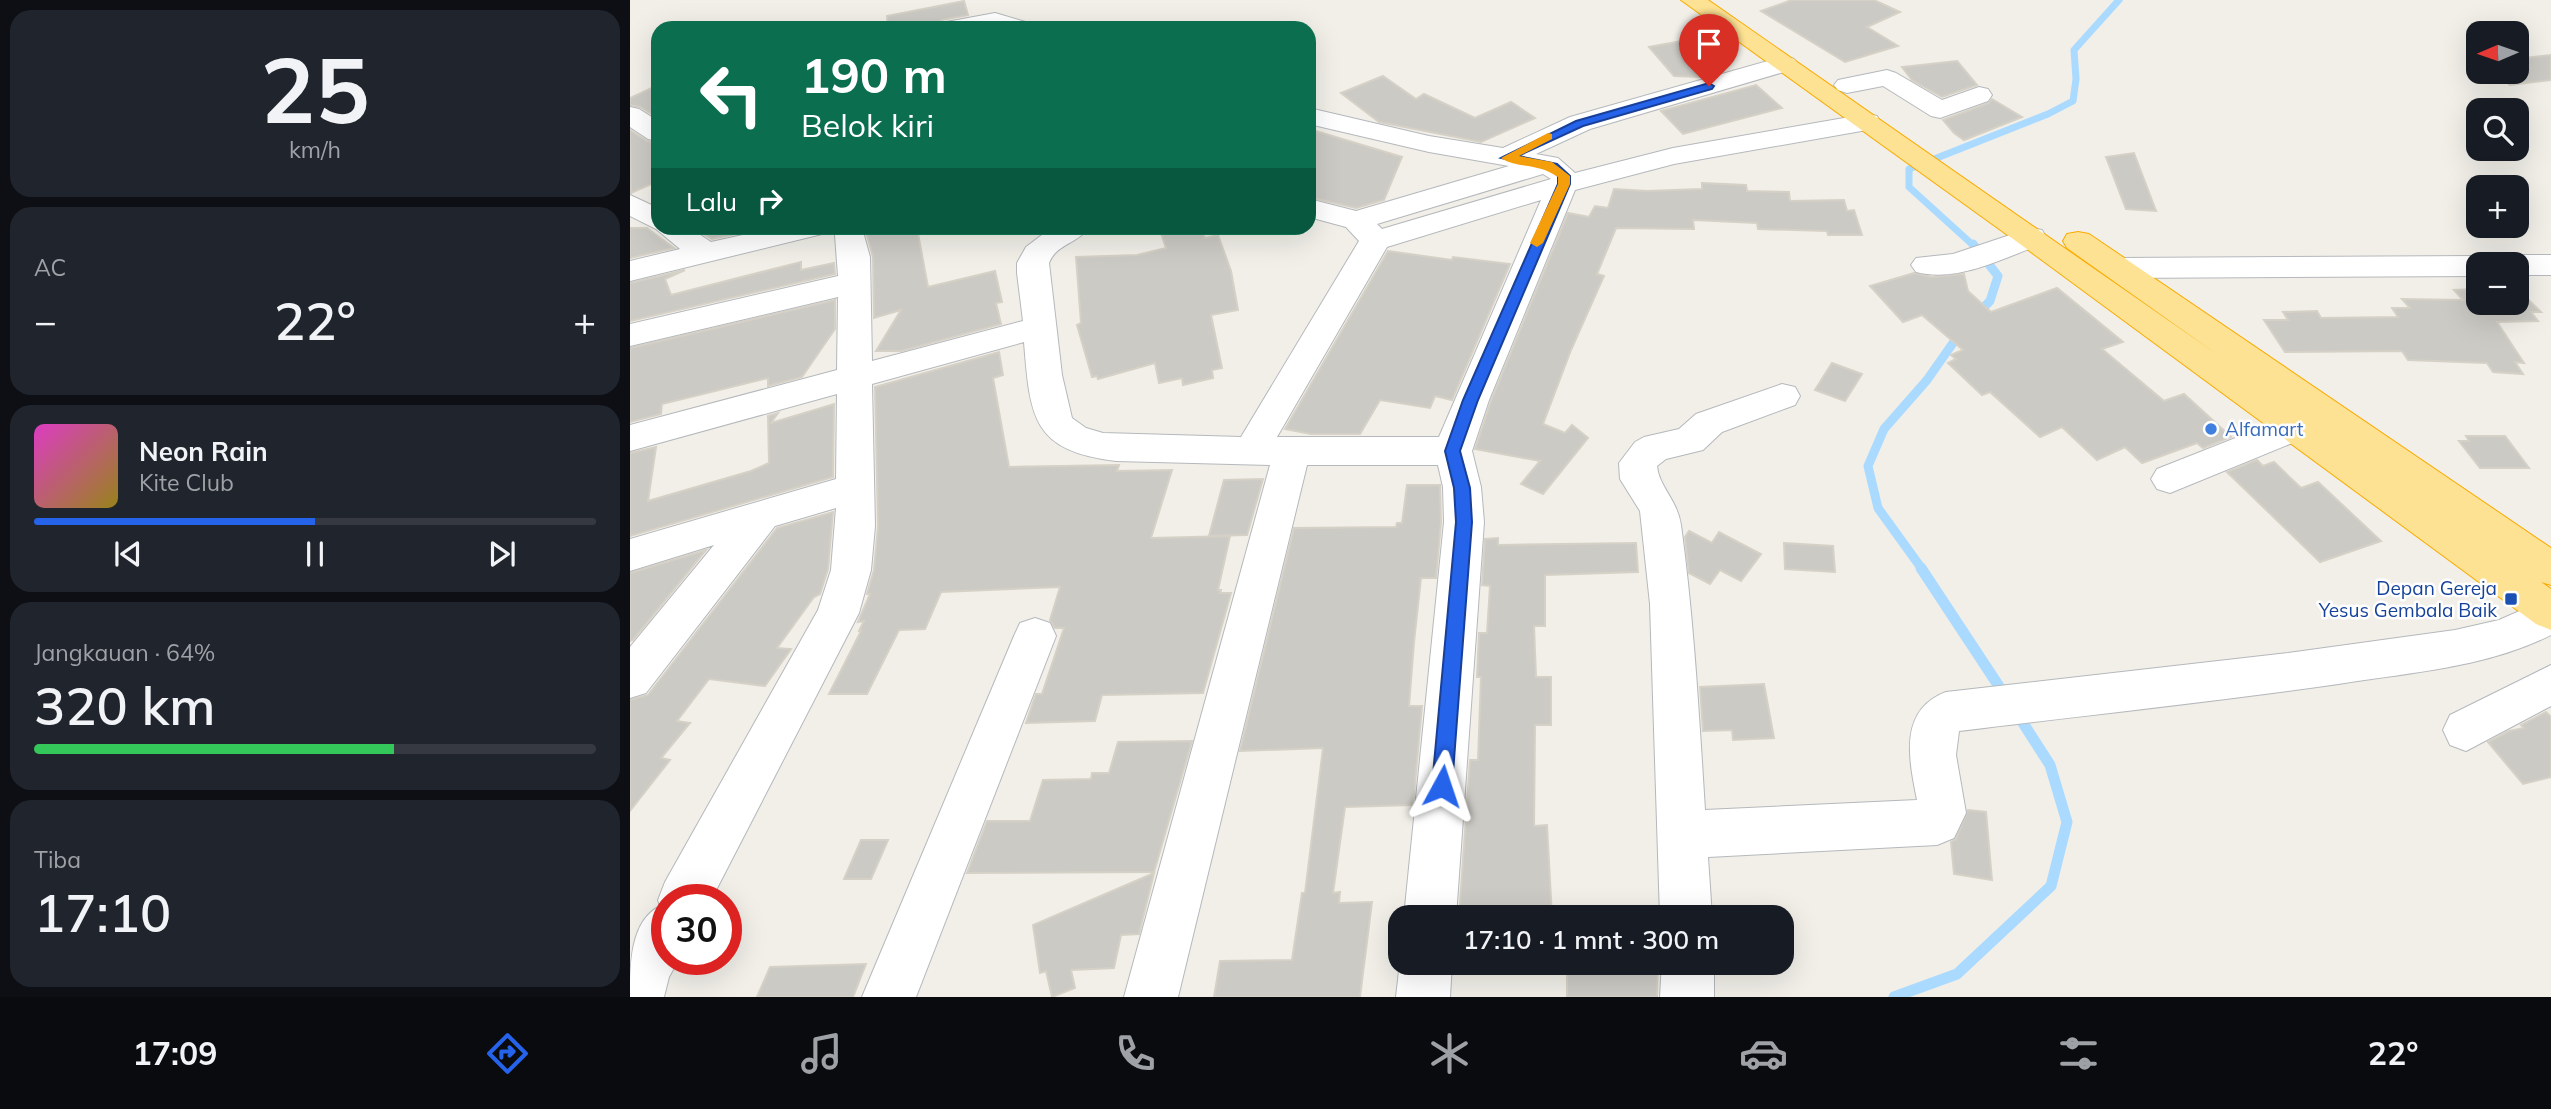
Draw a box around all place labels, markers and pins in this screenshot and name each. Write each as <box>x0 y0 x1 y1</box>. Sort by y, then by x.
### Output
pin <box>1679 14 1739 86</box>
place label: Alfamart <box>2225 417 2304 441</box>
marker: Alfamart <box>2203 421 2219 437</box>
place label: Depan Gereja Yesus Gembala Baik <box>2318 576 2497 622</box>
marker: Depan Gereja Yesus Gembala Baik <box>2503 591 2519 607</box>

